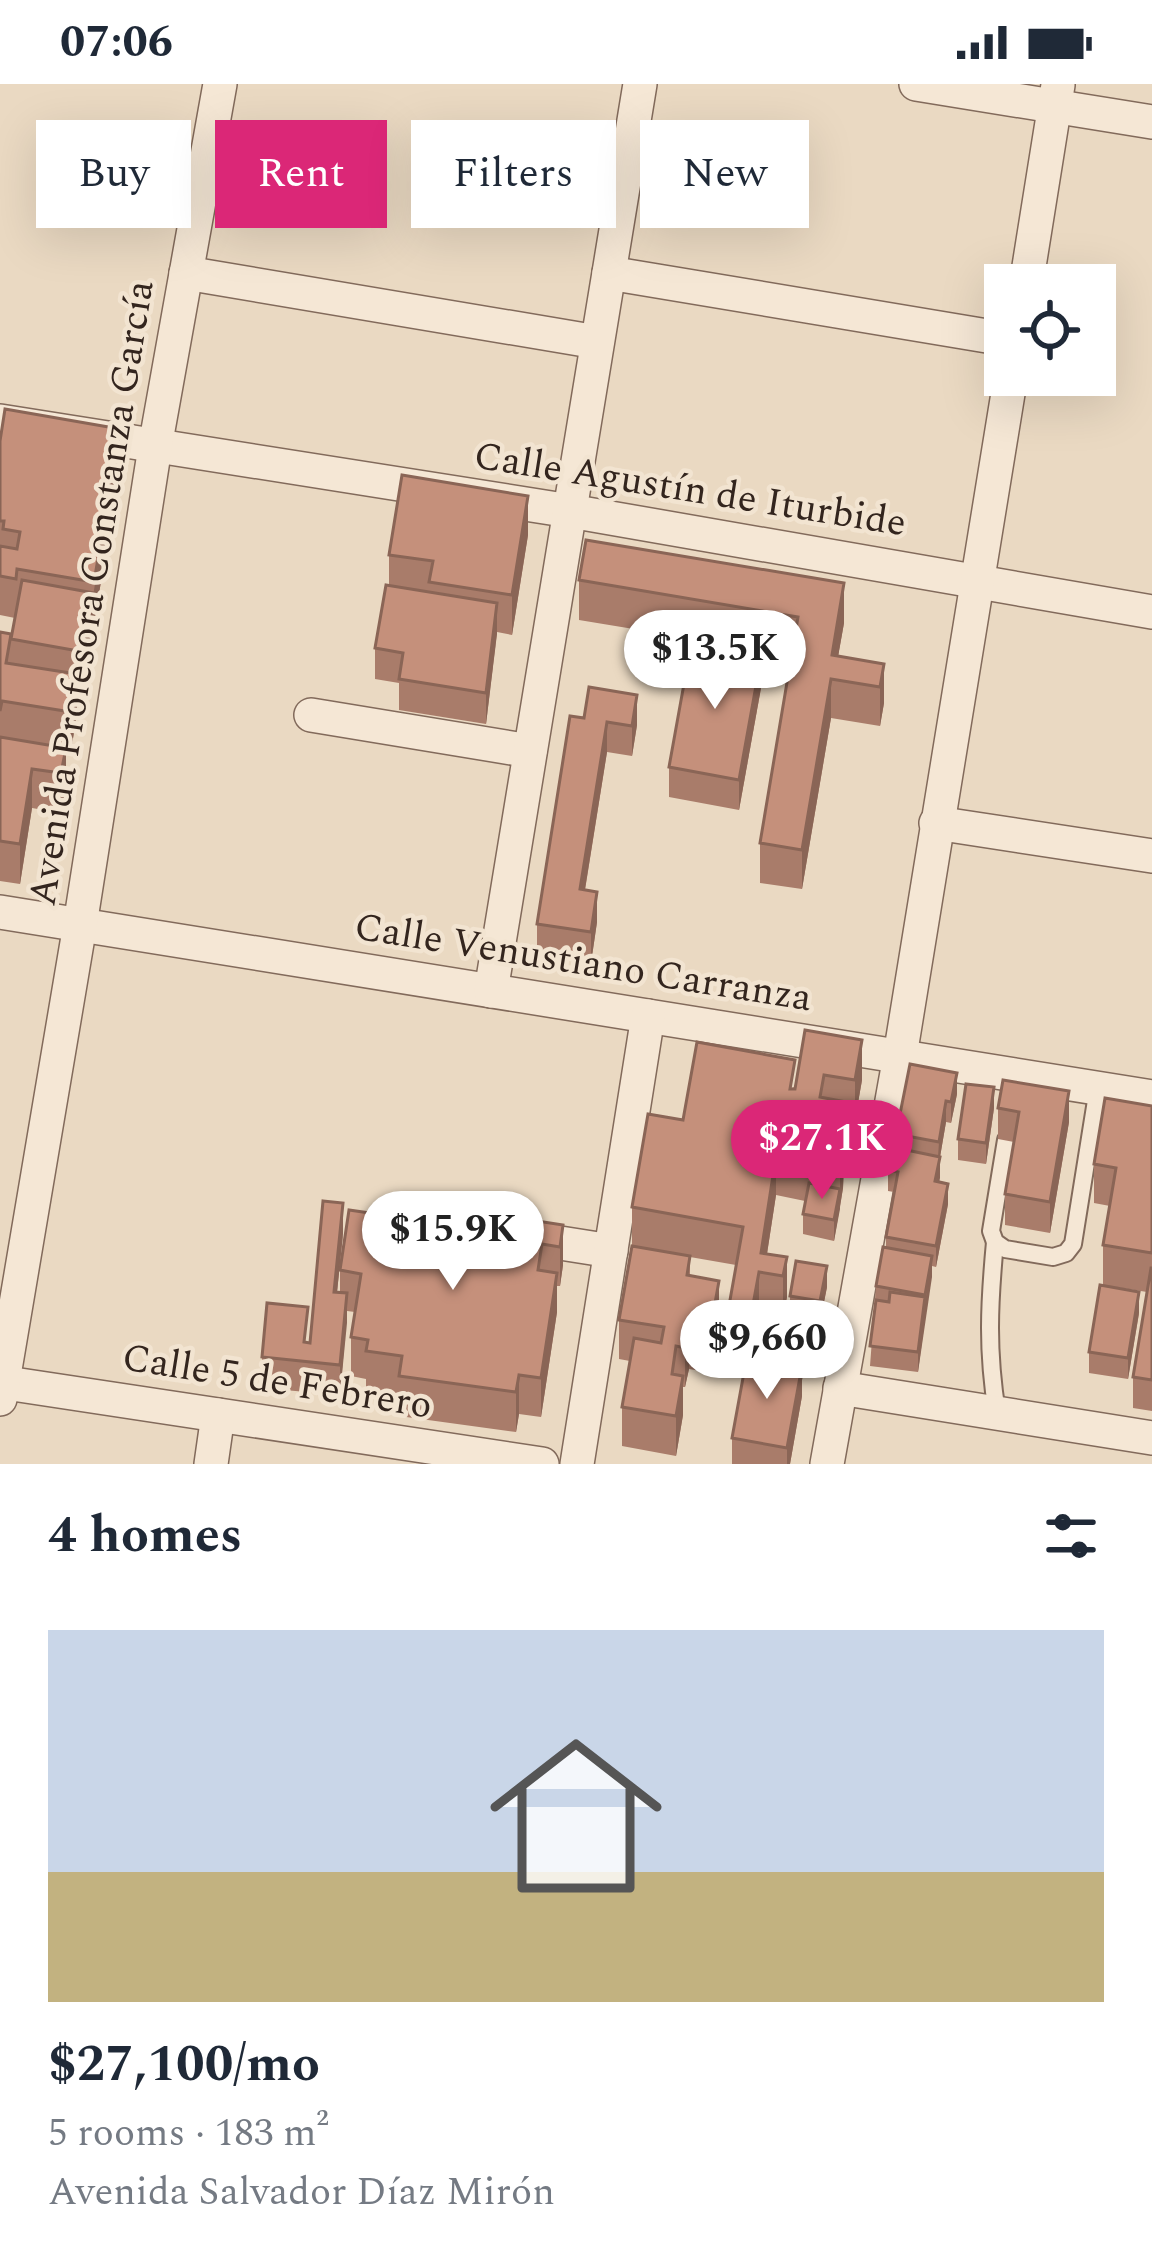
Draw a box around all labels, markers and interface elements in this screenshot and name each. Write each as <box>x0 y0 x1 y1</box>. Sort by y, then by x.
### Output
text: 07:06 <box>60 8 173 77</box>
chip: Buy <box>36 120 191 228</box>
chip: Rent <box>215 120 387 228</box>
chip: Filters <box>411 120 616 228</box>
chip: New <box>640 120 809 228</box>
map controls <box>984 264 1116 396</box>
button: locate <box>984 264 1116 396</box>
street label: Avenida Profesora Constanza García <box>13 276 171 910</box>
street label: Calle Agustín de Iturbide <box>470 427 910 553</box>
pin: $13.5K <box>617 610 813 712</box>
text: $13.5K <box>651 619 779 678</box>
street label: Calle Venustiano Carranza <box>350 898 816 1028</box>
pin: $27.1K <box>724 1100 920 1202</box>
text: $27.1K <box>758 1109 886 1168</box>
pin: $15.9K <box>355 1191 551 1293</box>
text: $15.9K <box>389 1200 517 1259</box>
pin: $9,660 <box>669 1300 865 1402</box>
text: $9,660 <box>707 1309 827 1368</box>
street label: Calle 5 de Febrero <box>118 1328 436 1436</box>
text: 4 homes <box>48 1497 242 1575</box>
icon: filters <box>1038 1503 1104 1569</box>
icon: home <box>468 1708 684 1924</box>
text: $27,100/mo <box>48 2026 320 2104</box>
text: 5 rooms · 183 m² <box>48 2104 329 2163</box>
text: Avenida Salvador Díaz Mirón <box>48 2163 555 2222</box>

